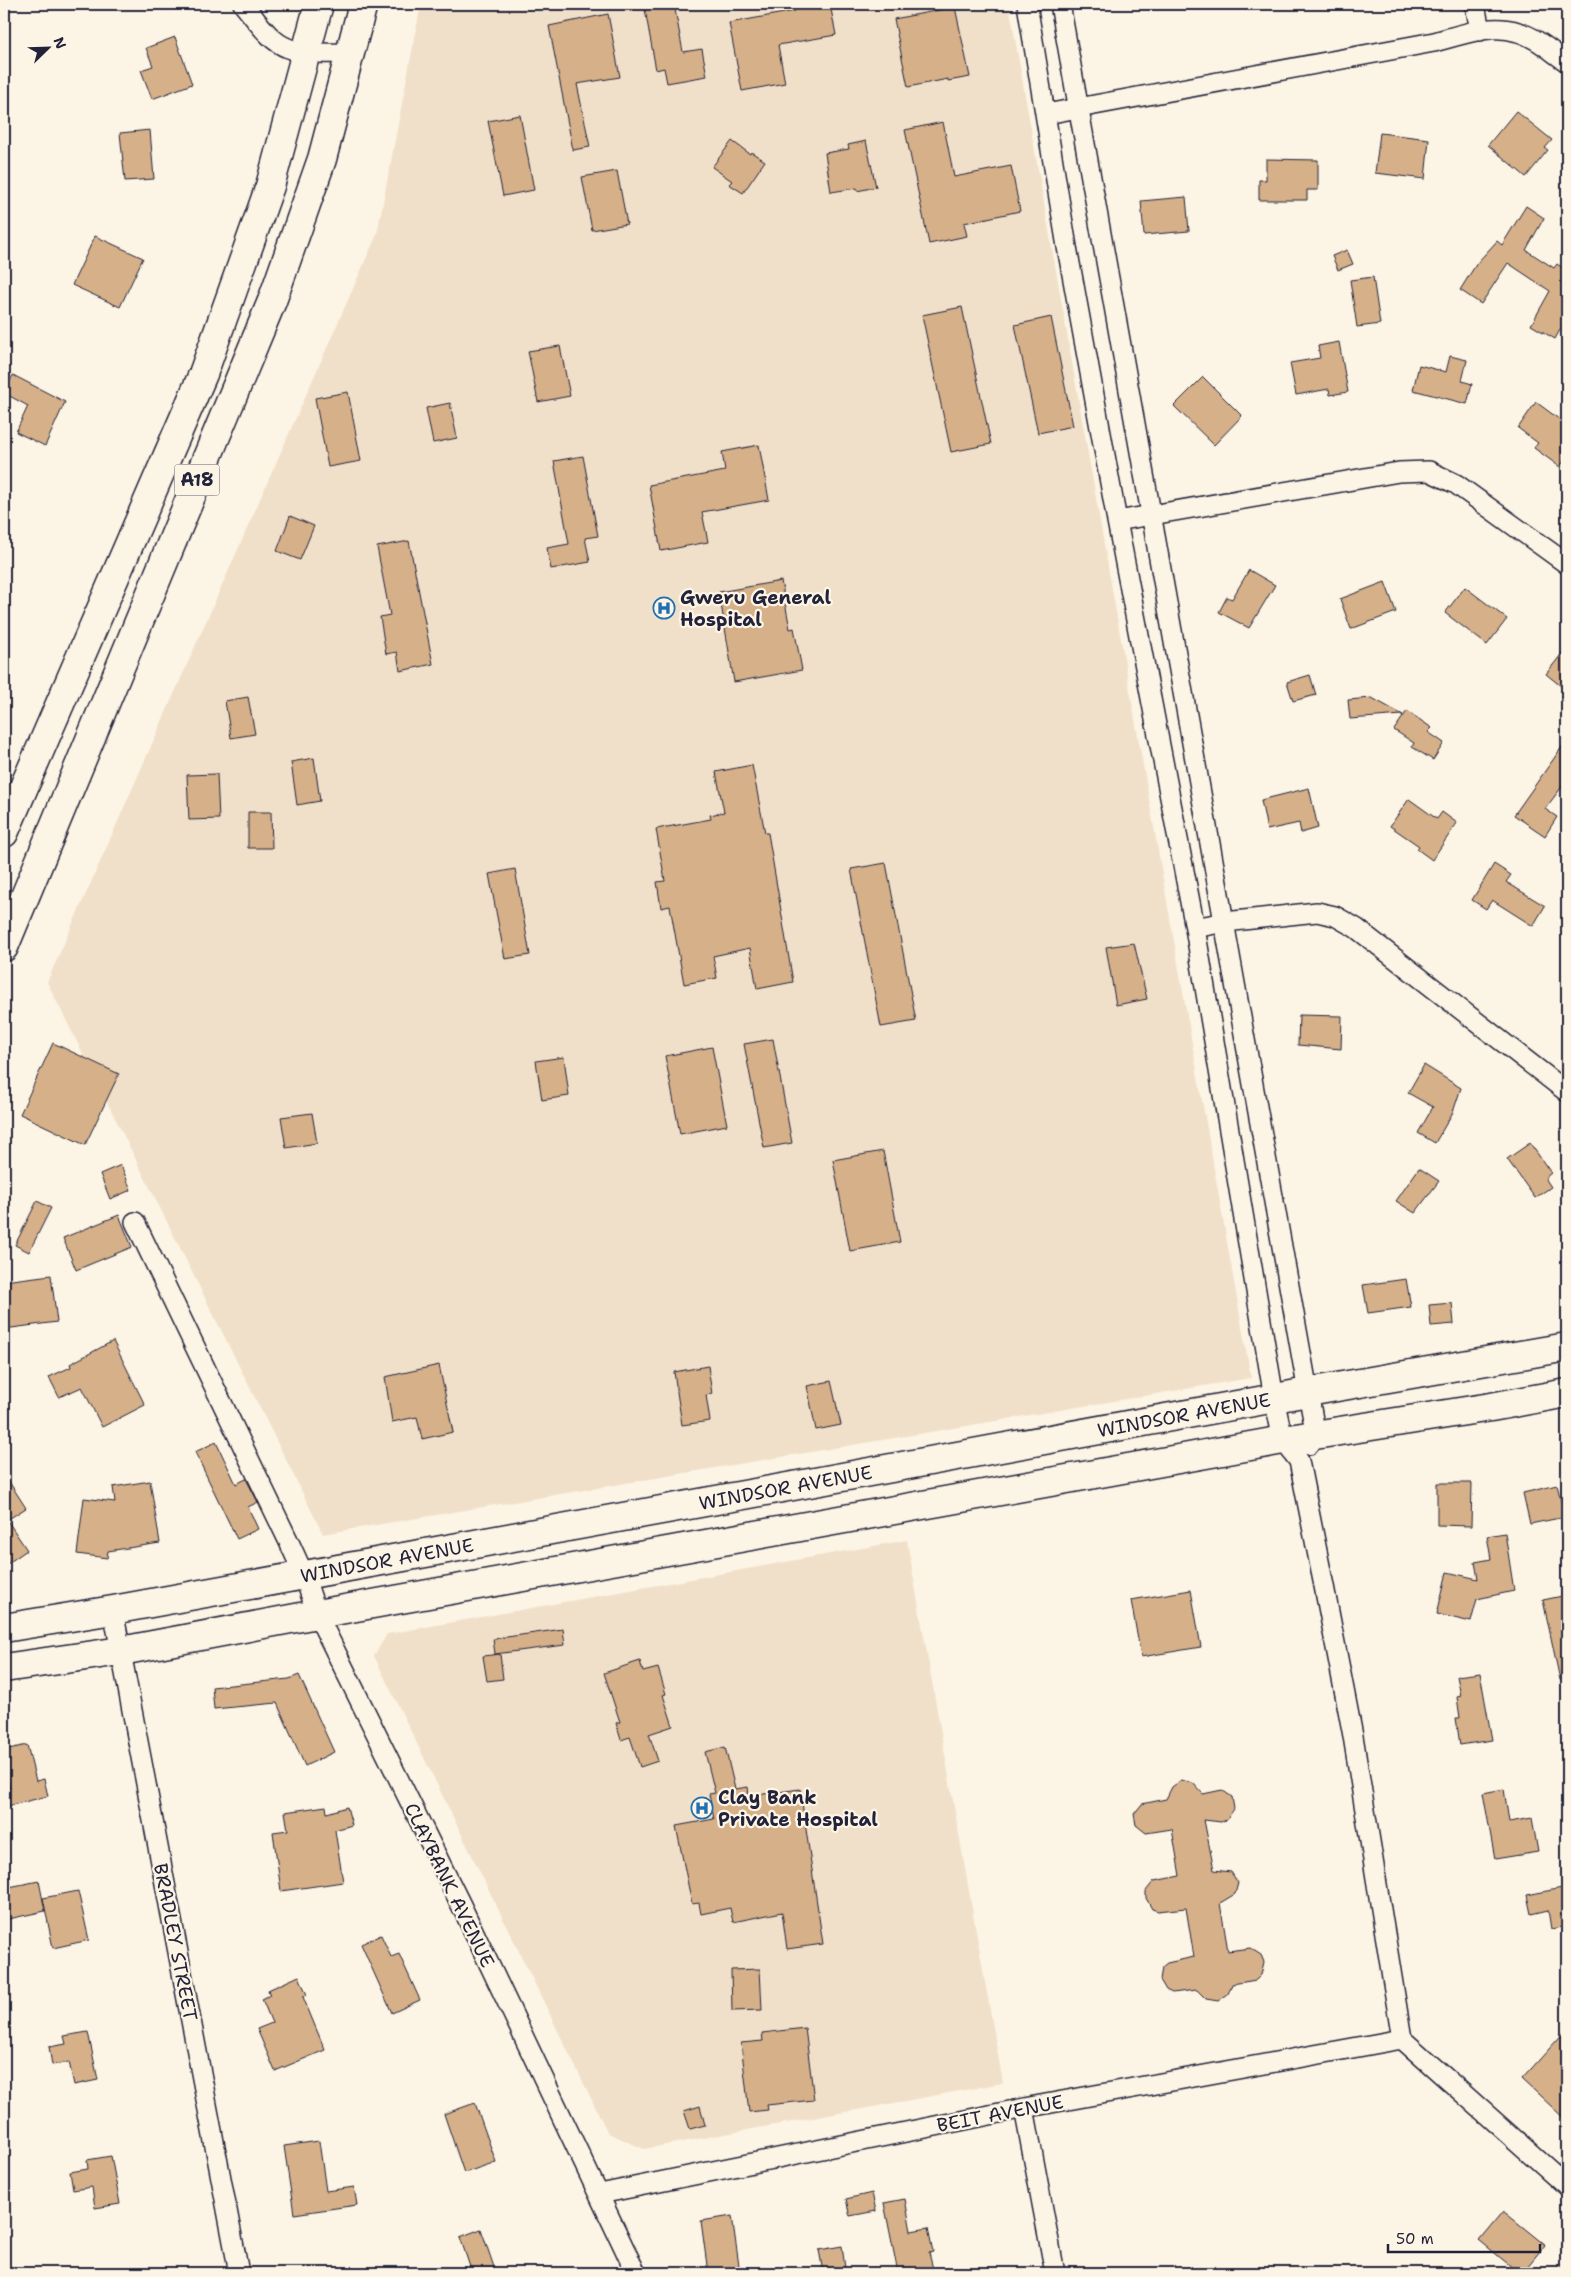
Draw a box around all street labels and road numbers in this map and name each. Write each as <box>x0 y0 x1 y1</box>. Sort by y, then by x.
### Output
road number: A18 <box>174 464 220 496</box>
street label: WINDSOR AVENUE <box>1095 1387 1273 1443</box>
street label: WINDSOR AVENUE <box>697 1460 874 1516</box>
street label: WINDSOR AVENUE <box>298 1532 476 1589</box>
street label: CLAYBANK AVENUE <box>399 1799 500 1972</box>
street label: BRADLEY STREET <box>148 1861 203 2023</box>
street label: BEIT AVENUE <box>935 2089 1066 2138</box>

